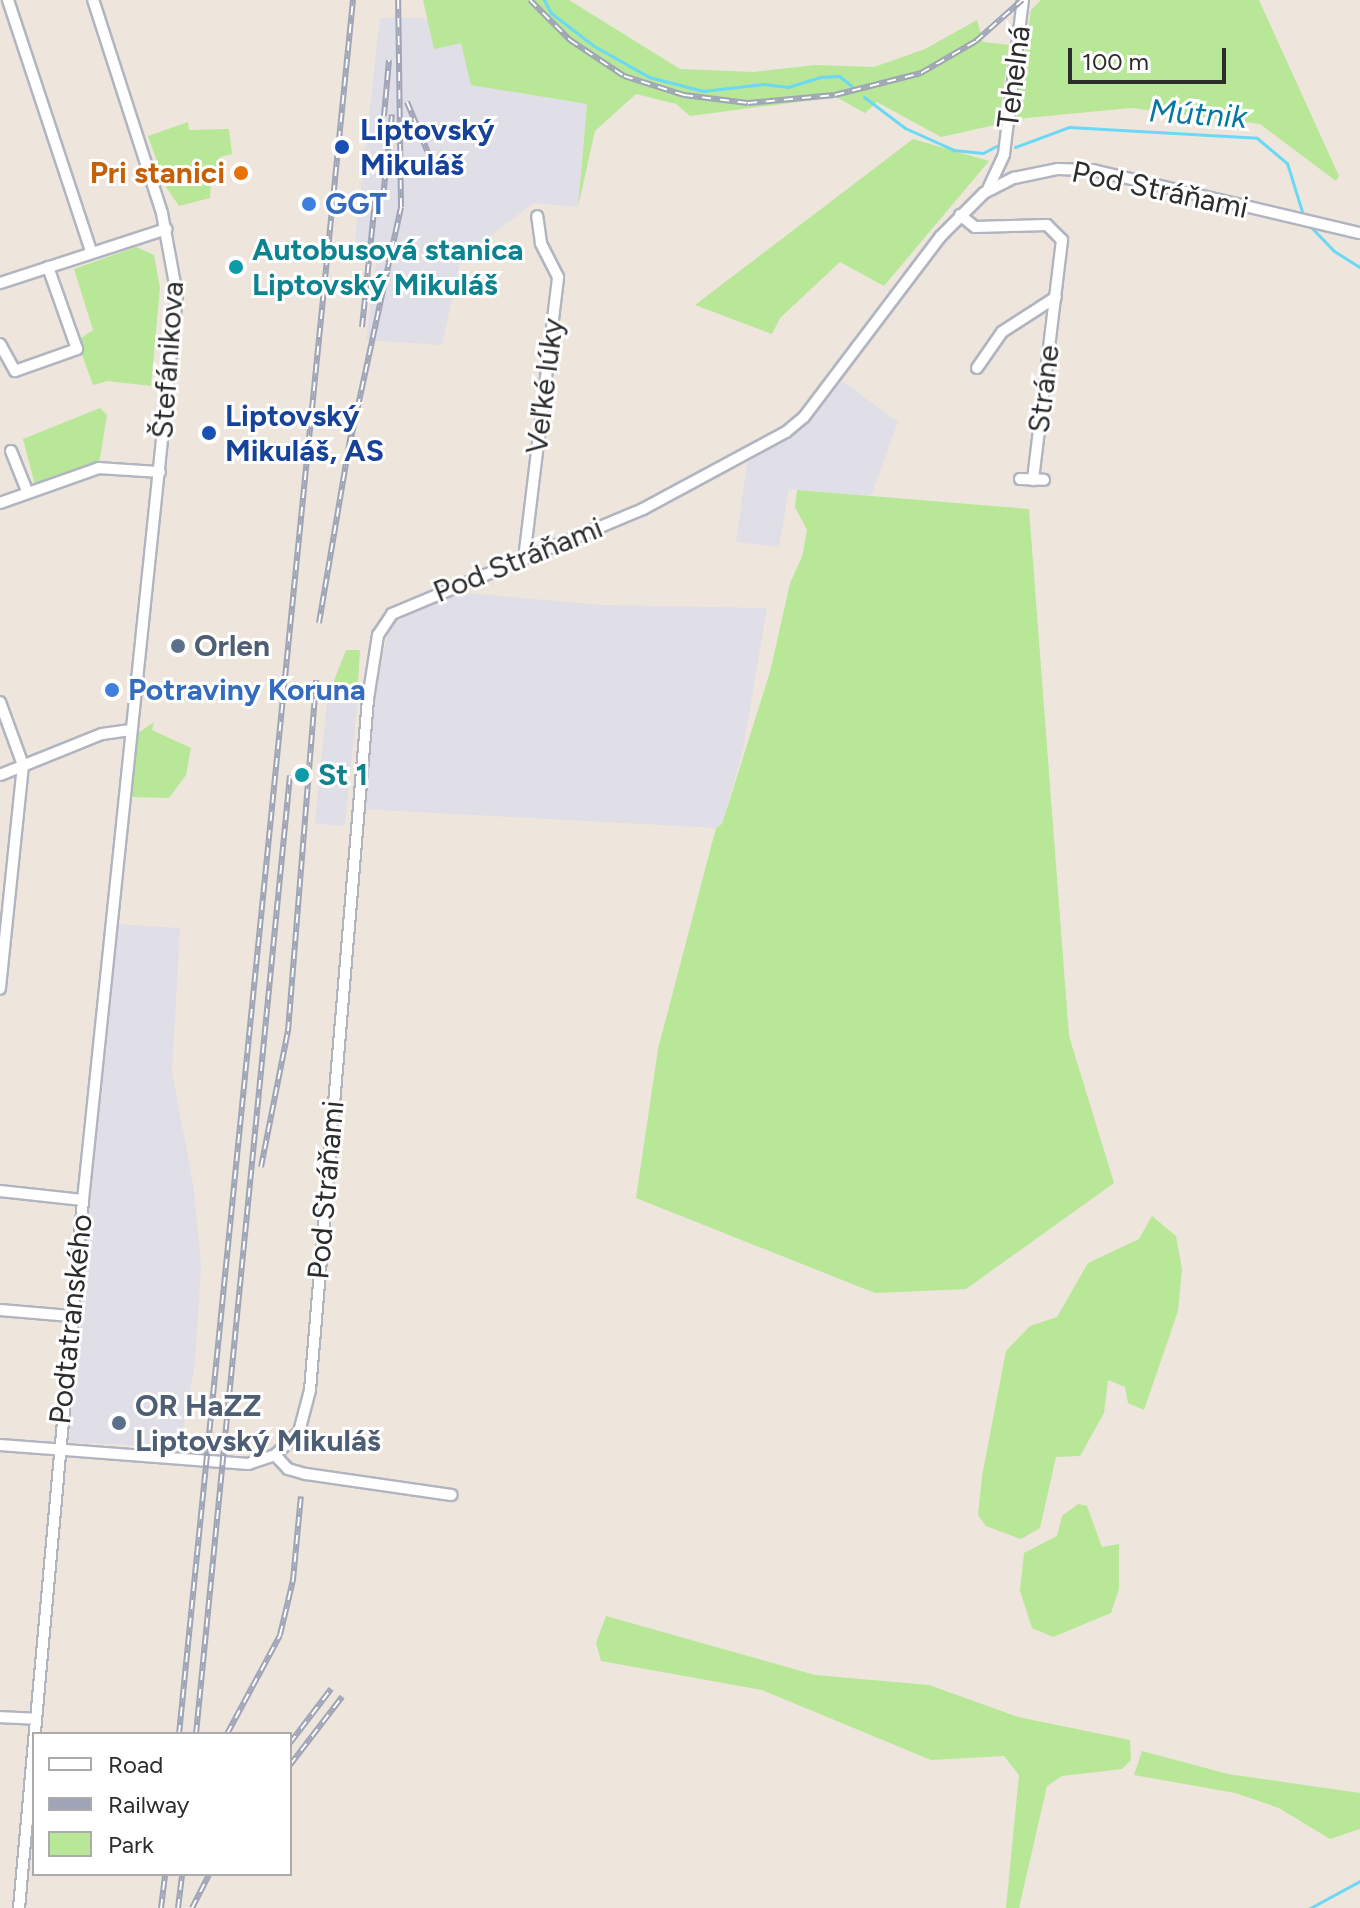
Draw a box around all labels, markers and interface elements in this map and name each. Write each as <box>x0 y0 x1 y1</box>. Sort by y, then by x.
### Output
street label: Tehelná <box>990 24 1038 130</box>
scale bar <box>1072 32 1230 82</box>
text: 100 m <box>1082 47 1149 76</box>
water label: Mútnik <box>1148 91 1248 137</box>
place label: Liptovský Mikuláš <box>360 112 495 182</box>
marker: Liptovský Mikuláš <box>331 136 353 158</box>
street label: Pod Stráňami <box>1069 154 1251 226</box>
place label: Pri stanici <box>90 155 225 191</box>
marker: Pri stanici <box>232 164 250 182</box>
place label: GGT <box>325 186 387 222</box>
marker: GGT <box>300 195 318 213</box>
place label: Autobusová stanica Liptovský Mikuláš <box>252 232 524 302</box>
marker: Autobusová stanica Liptovský Mikuláš <box>227 258 245 276</box>
street label: Štefánikova <box>145 280 191 440</box>
street label: Veľké lúky <box>519 316 571 456</box>
street label: Stráne <box>1021 343 1067 435</box>
place label: Liptovský Mikuláš, AS <box>225 398 384 468</box>
marker: Liptovský Mikuláš, AS <box>200 424 218 442</box>
street label: Pod Stráňami <box>428 510 608 610</box>
place label: Orlen <box>194 628 270 664</box>
marker: Orlen <box>169 637 187 655</box>
place label: Potraviny Koruna <box>128 672 366 708</box>
marker: Potraviny Koruna <box>103 681 121 699</box>
place label: St 1 <box>318 757 368 793</box>
marker: St 1 <box>293 766 311 784</box>
street label: Pod Stráňami <box>300 1099 352 1281</box>
street label: Podtatranského <box>42 1212 100 1426</box>
place label: OR HaZZ Liptovský Mikuláš <box>135 1388 381 1458</box>
marker: OR HaZZ Liptovský Mikuláš <box>110 1414 128 1432</box>
legend <box>32 1732 292 1876</box>
text: Road <box>108 1750 163 1779</box>
text: Railway <box>108 1790 189 1819</box>
text: Park <box>108 1830 154 1859</box>

